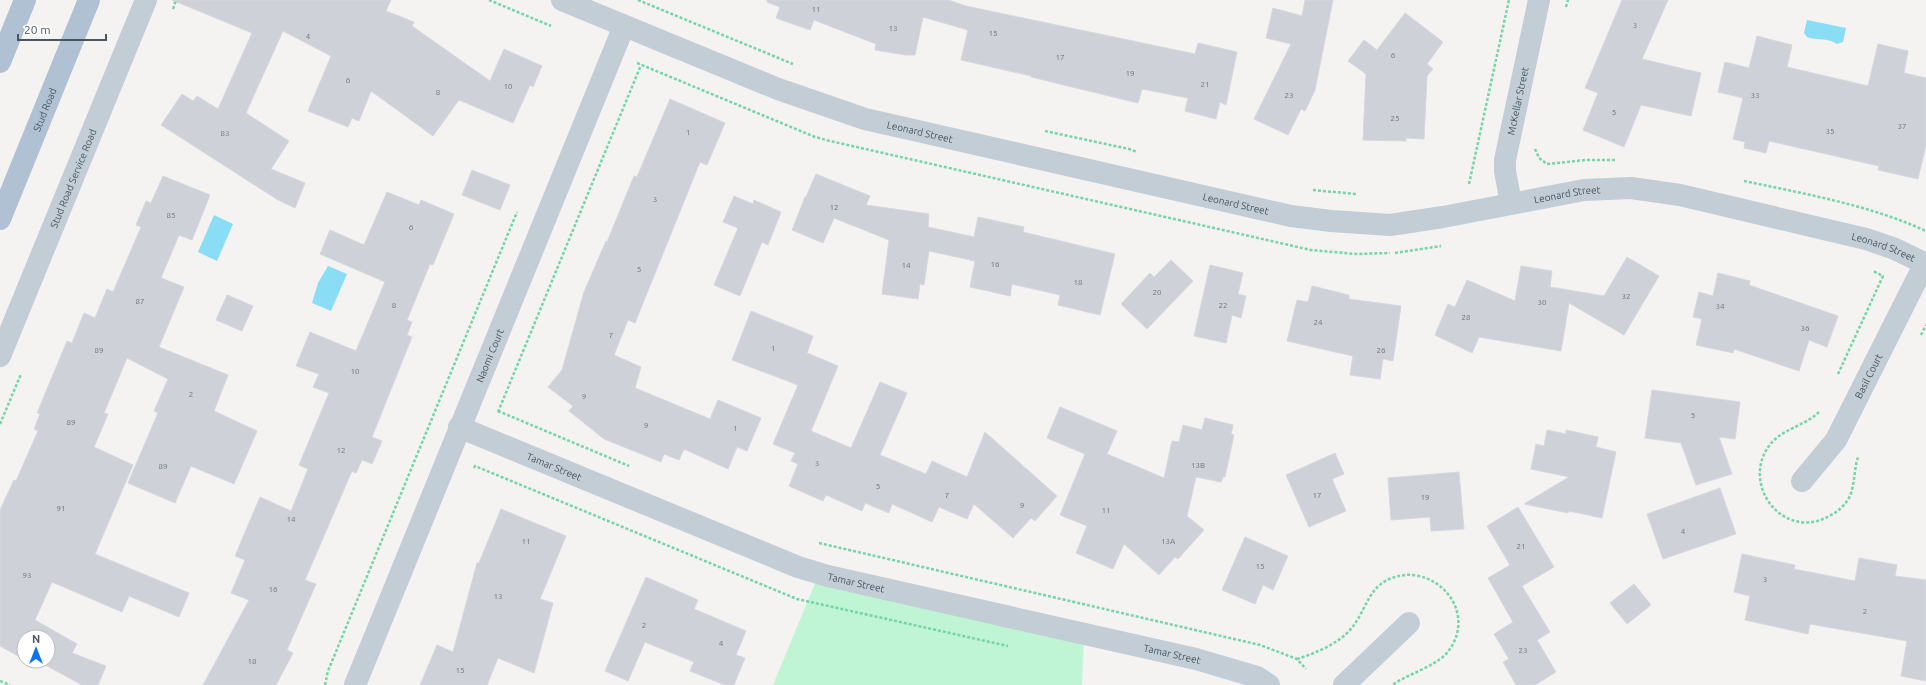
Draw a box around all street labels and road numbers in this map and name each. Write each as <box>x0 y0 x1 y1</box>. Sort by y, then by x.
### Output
street label: McKellar Street <box>1505 66 1531 136</box>
street label: Stud Road <box>31 86 59 133</box>
street label: Leonard Street <box>886 119 954 145</box>
street label: Stud Road Service Road <box>48 127 99 230</box>
street label: Leonard Street <box>1533 184 1601 205</box>
street label: Leonard Street <box>1202 191 1270 217</box>
street label: Leonard Street <box>1851 231 1917 264</box>
street label: Naomi Court <box>474 327 506 384</box>
street label: Basil Court <box>1853 352 1885 400</box>
street label: Tamar Street <box>525 451 583 483</box>
street label: Tamar Street <box>827 571 886 595</box>
street label: Tamar Street <box>1143 642 1202 666</box>

